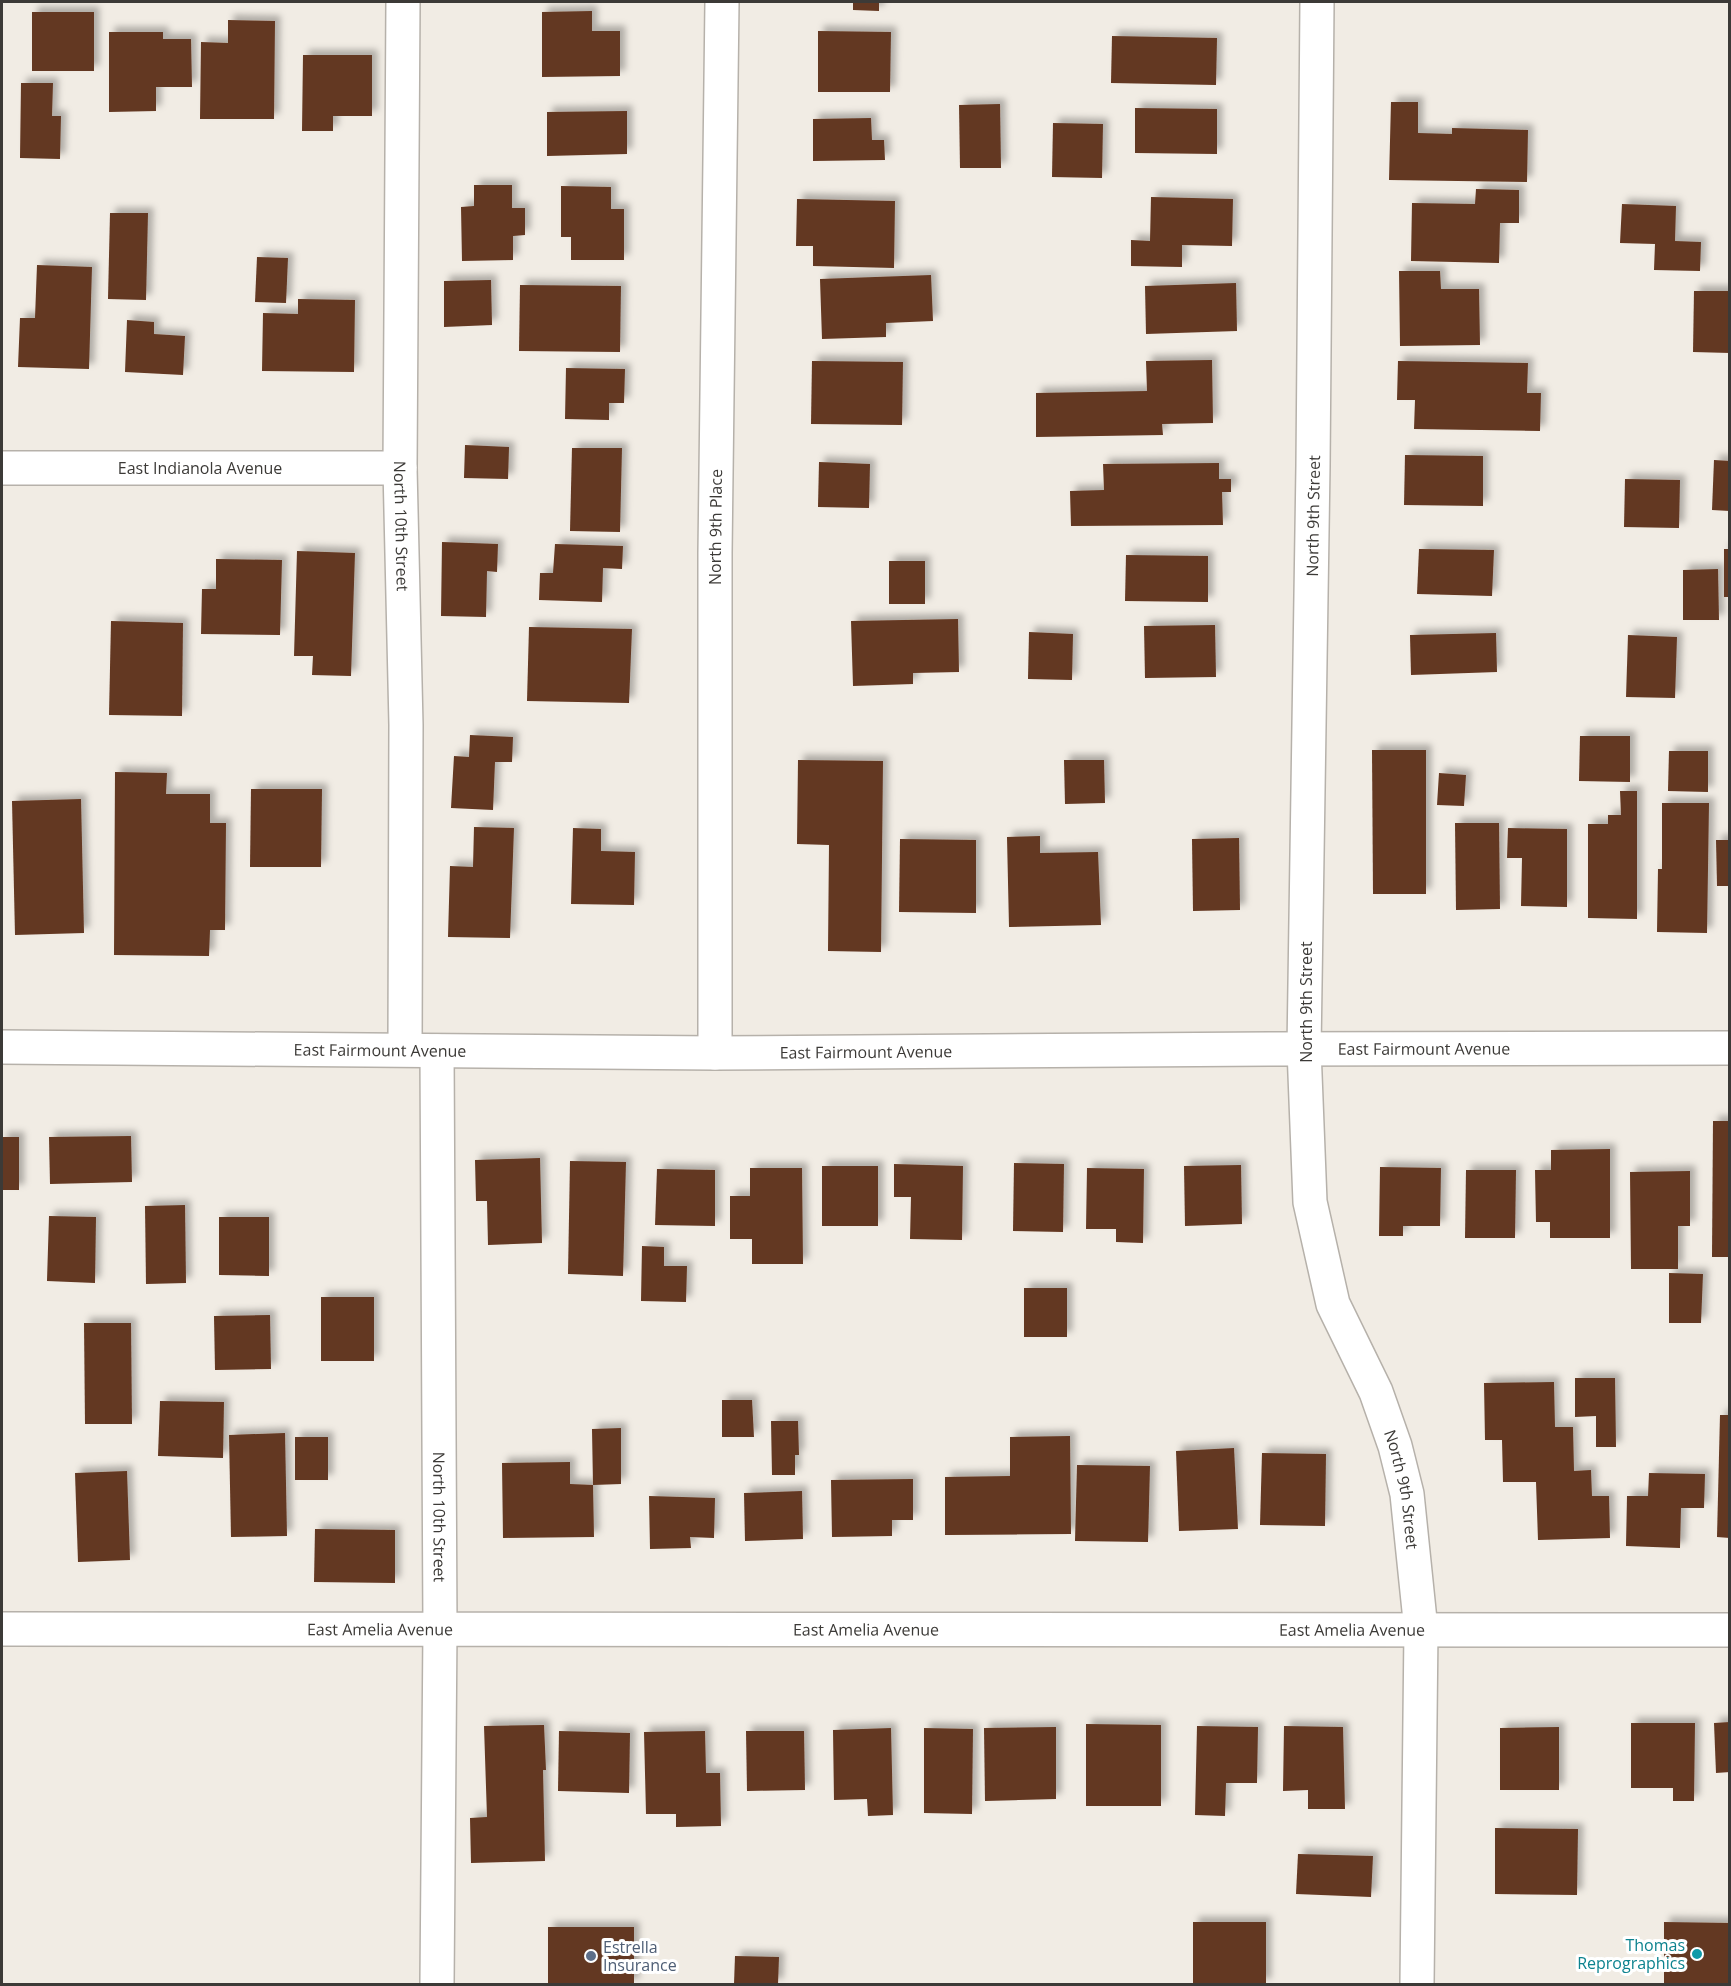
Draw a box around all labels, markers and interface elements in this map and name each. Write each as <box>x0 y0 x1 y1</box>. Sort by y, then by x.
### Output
street label: North 9th Street <box>1301 455 1325 577</box>
street label: East Indianola Avenue <box>118 457 282 479</box>
street label: North 10th Street <box>389 461 414 592</box>
street label: North 9th Place <box>704 469 727 585</box>
street label: North 9th Street <box>1295 941 1317 1063</box>
street label: East Fairmount Avenue <box>1338 1037 1510 1060</box>
street label: East Fairmount Avenue <box>294 1038 466 1062</box>
street label: East Fairmount Avenue <box>780 1040 952 1064</box>
street label: North 9th Street <box>1379 1427 1424 1550</box>
street label: North 10th Street <box>428 1452 451 1583</box>
street label: East Amelia Avenue <box>307 1618 453 1640</box>
street label: East Amelia Avenue <box>793 1618 939 1641</box>
street label: East Amelia Avenue <box>1279 1619 1425 1641</box>
place label: Thomas Reprographics <box>1577 1934 1685 1974</box>
place label: Estrella Insurance <box>603 1936 677 1976</box>
marker: Thomas Reprographics <box>1690 1947 1704 1961</box>
marker: Estrella Insurance <box>584 1949 598 1963</box>

